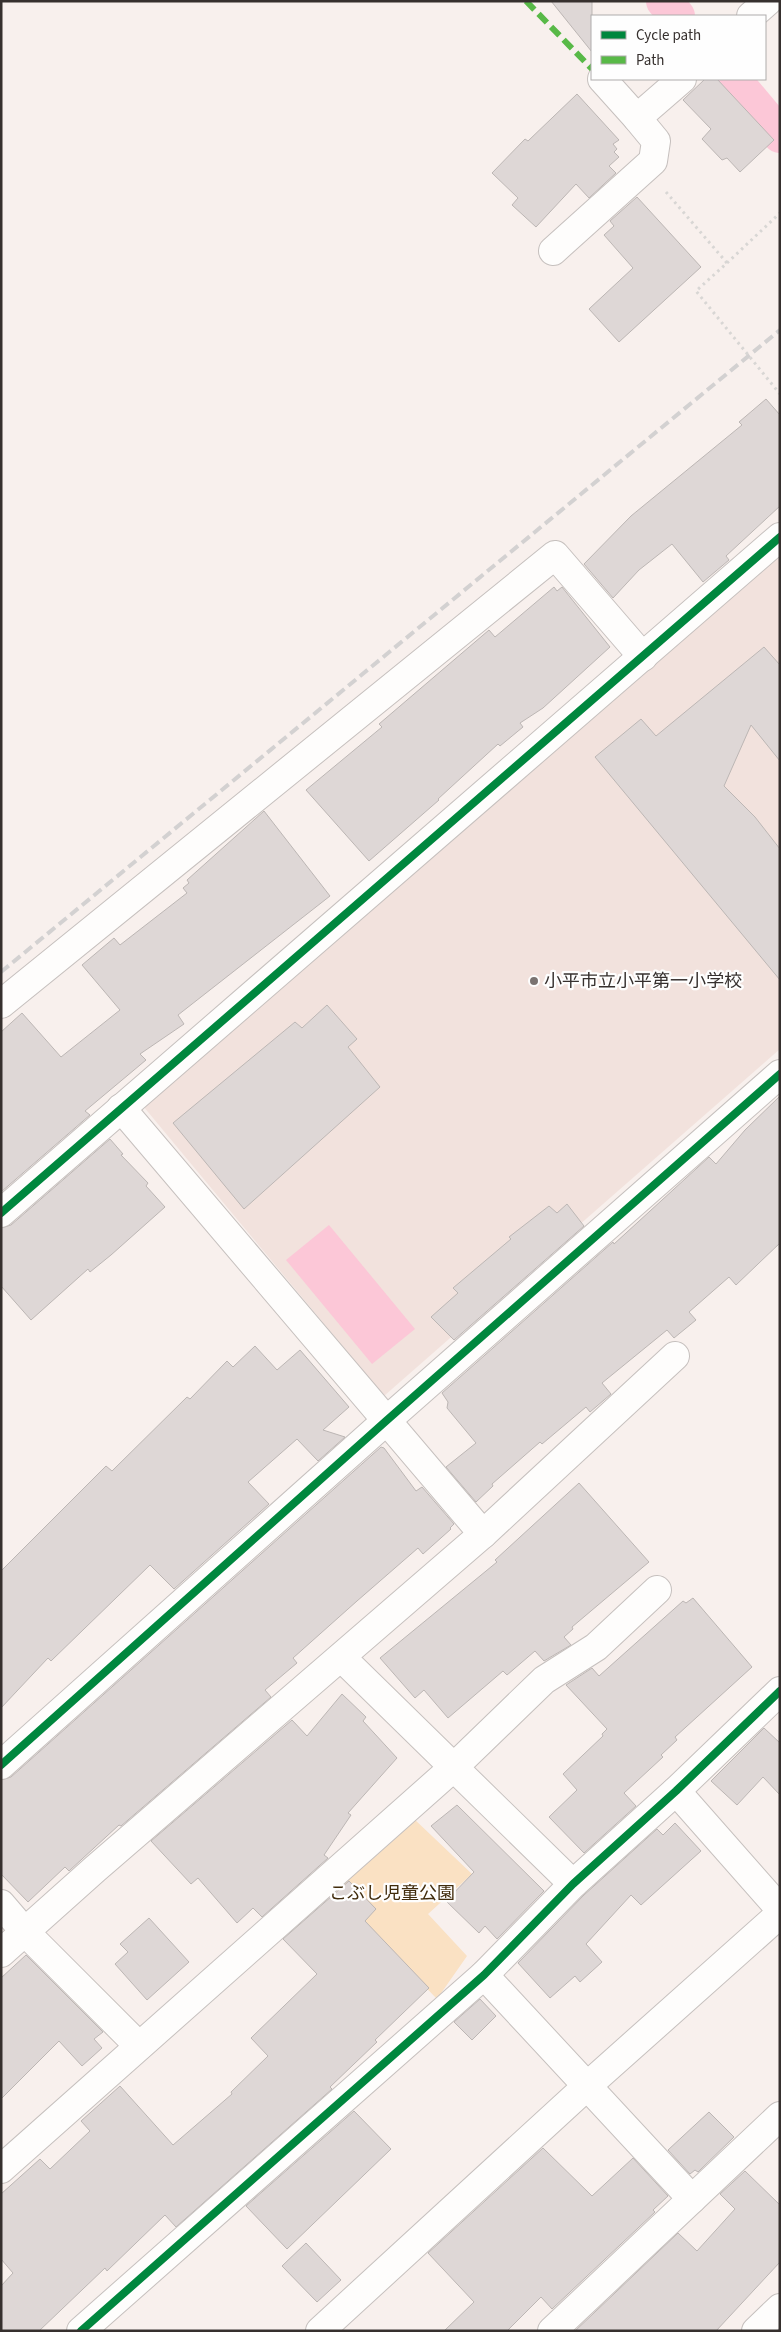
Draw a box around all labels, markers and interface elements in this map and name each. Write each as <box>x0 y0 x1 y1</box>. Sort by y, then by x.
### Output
legend <box>591 15 766 80</box>
text: Cycle path <box>636 25 701 46</box>
text: Path <box>636 50 664 71</box>
place label: 小平市立小平第一小学校 <box>544 969 742 994</box>
marker: 小平市立小平第一小学校 <box>528 975 540 987</box>
park label: こぶし児童公園 <box>329 1881 455 1906</box>

